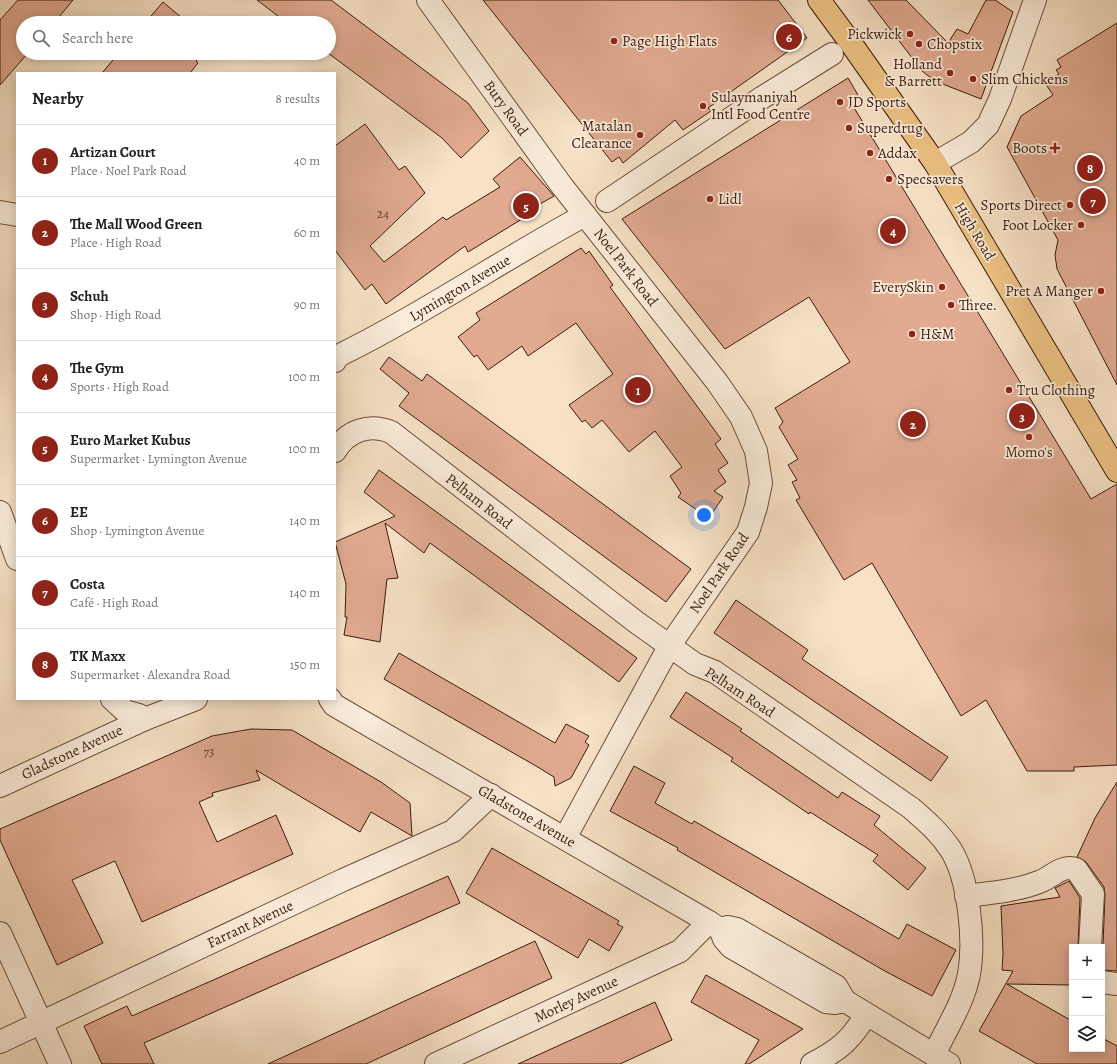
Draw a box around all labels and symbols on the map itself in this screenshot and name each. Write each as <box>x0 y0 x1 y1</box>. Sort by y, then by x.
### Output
pin: 6 <box>776 22 802 52</box>
place label: Pickwick <box>847 24 903 44</box>
marker: Pickwick <box>905 29 915 39</box>
place label: Page High Flats <box>622 31 717 51</box>
place label: Chopstix <box>927 34 982 54</box>
marker: Page High Flats <box>609 36 619 46</box>
marker: Chopstix <box>914 39 924 49</box>
place label: Holland & Barrett <box>885 54 943 91</box>
marker: Holland & Barrett <box>945 68 955 78</box>
place label: Slim Chickens <box>981 69 1068 89</box>
marker: Slim Chickens <box>968 74 978 84</box>
street label: Bury Road <box>479 76 533 140</box>
place label: Sulaymaniyah Intl Food Centre <box>711 87 811 124</box>
place label: JD Sports <box>848 92 906 112</box>
marker: JD Sports <box>835 97 845 107</box>
marker: Sulaymaniyah Intl Food Centre <box>698 101 708 111</box>
place label: Matalan Clearance <box>572 116 632 153</box>
place label: Superdrug <box>857 118 923 138</box>
marker: Superdrug <box>844 123 854 133</box>
marker: Matalan Clearance <box>635 130 645 140</box>
place label: Boots <box>1012 138 1047 158</box>
place label: Addax <box>877 143 917 163</box>
marker: Boots <box>1050 143 1060 153</box>
marker: Addax <box>865 148 875 158</box>
pin: 8 <box>1077 153 1103 183</box>
place label: Specsavers <box>897 169 964 189</box>
marker: Specsavers <box>884 174 894 184</box>
pin: 7 <box>1080 186 1106 216</box>
place label: Lidl <box>718 189 742 209</box>
pin: 5 <box>513 191 539 221</box>
marker: Lidl <box>705 194 715 204</box>
place label: Sports Direct <box>981 195 1062 215</box>
street label: High Road <box>950 198 1001 265</box>
marker: Sports Direct <box>1065 200 1075 210</box>
house number: 24 <box>377 205 389 222</box>
place label: Foot Locker <box>1002 215 1073 235</box>
pin: 4 <box>880 216 906 246</box>
marker: Foot Locker <box>1076 220 1086 230</box>
street label: Noel Park Road <box>589 224 663 311</box>
street label: Lymington Avenue <box>406 250 515 326</box>
place label: EverySkin <box>872 277 934 297</box>
place label: Pret A Manger <box>1005 281 1093 301</box>
marker: EverySkin <box>937 282 947 292</box>
marker: Pret A Manger <box>1096 286 1106 296</box>
place label: Three. <box>959 295 997 315</box>
marker: Three. <box>946 300 956 310</box>
place label: H&M <box>920 324 955 344</box>
marker: H&M <box>907 329 917 339</box>
pin: 1 <box>625 375 651 405</box>
place label: Tru Clothing <box>1017 380 1096 400</box>
marker: Tru Clothing <box>1004 385 1014 395</box>
pin: 3 <box>1009 401 1035 431</box>
pin: 2 <box>900 409 926 439</box>
marker: Momo's <box>1024 432 1034 442</box>
place label: Momo's <box>1005 442 1053 462</box>
street label: Pelham Road <box>441 469 517 534</box>
your location <box>694 505 714 525</box>
street label: Noel Park Road <box>685 528 754 617</box>
street label: Pelham Road <box>701 662 780 723</box>
street label: Gladstone Avenue <box>18 720 126 784</box>
house number: 73 <box>204 743 214 760</box>
street label: Gladstone Avenue <box>475 780 580 852</box>
street label: Farrant Avenue <box>204 895 297 953</box>
street label: Morley Avenue <box>531 971 621 1027</box>

